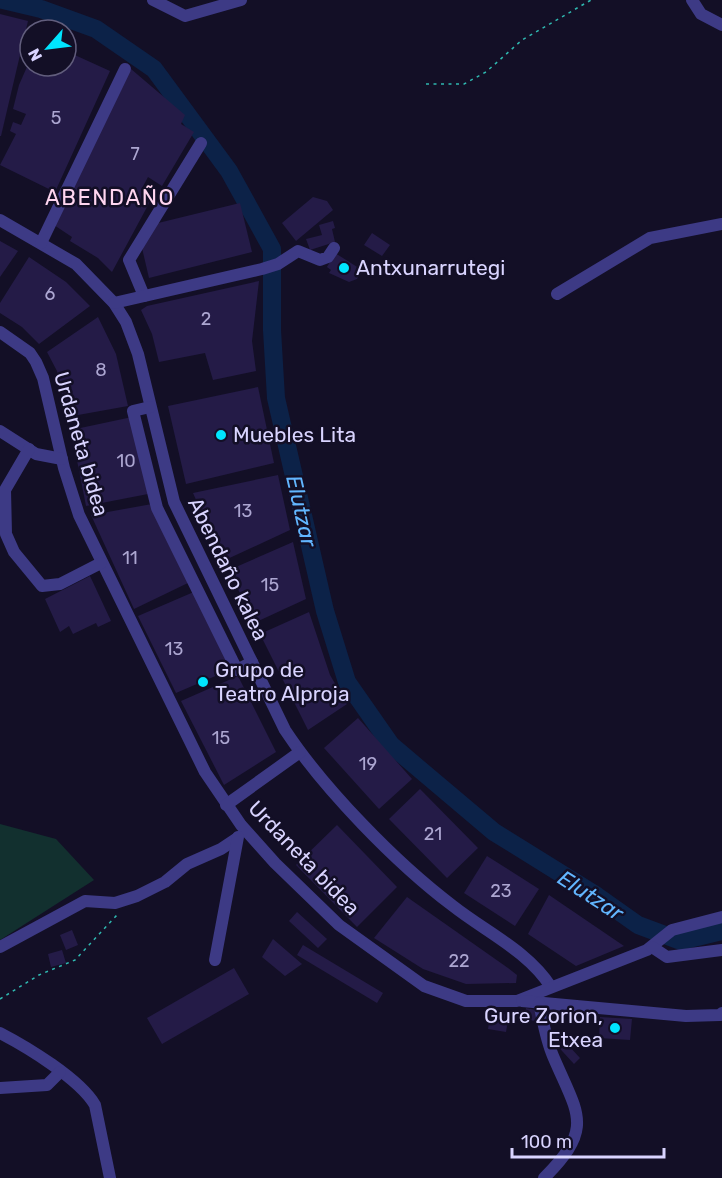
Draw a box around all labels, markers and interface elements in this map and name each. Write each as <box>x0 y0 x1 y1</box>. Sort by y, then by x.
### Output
north arrow <box>18 18 78 78</box>
text: N <box>24 45 46 64</box>
house number: 5 <box>51 107 61 129</box>
house number: 7 <box>130 143 140 165</box>
district label: ABENDAÑO <box>45 184 175 211</box>
place label: Antxunarrutegi <box>356 255 505 280</box>
marker: Antxunarrutegi <box>337 261 351 275</box>
house number: 6 <box>45 283 56 305</box>
house number: 2 <box>201 308 211 330</box>
house number: 8 <box>95 359 107 381</box>
street label: Urdaneta bidea <box>49 369 114 519</box>
place label: Muebles Lita <box>233 422 356 447</box>
marker: Muebles Lita <box>214 428 228 442</box>
house number: 10 <box>116 450 136 472</box>
water label: Elutzar <box>280 473 323 551</box>
street label: Abendaño kalea <box>183 493 274 644</box>
house number: 13 <box>234 500 252 522</box>
house number: 11 <box>122 547 138 569</box>
house number: 15 <box>261 574 279 596</box>
house number: 13 <box>165 638 183 660</box>
place label: Grupo de Teatro Alproja <box>215 657 349 706</box>
marker: Grupo de Teatro Alproja <box>196 675 210 689</box>
house number: 15 <box>212 727 230 749</box>
house number: 19 <box>359 753 377 775</box>
street label: Urdaneta bidea <box>243 795 365 920</box>
house number: 21 <box>424 823 442 845</box>
water label: Elutzar <box>553 864 630 927</box>
house number: 23 <box>490 880 512 902</box>
house number: 22 <box>448 950 470 972</box>
place label: Gure Zorion, Etxea <box>484 1003 603 1052</box>
marker: Gure Zorion, Etxea <box>608 1021 622 1035</box>
scale bar <box>512 1121 664 1159</box>
text: 100 m <box>521 1131 572 1153</box>

